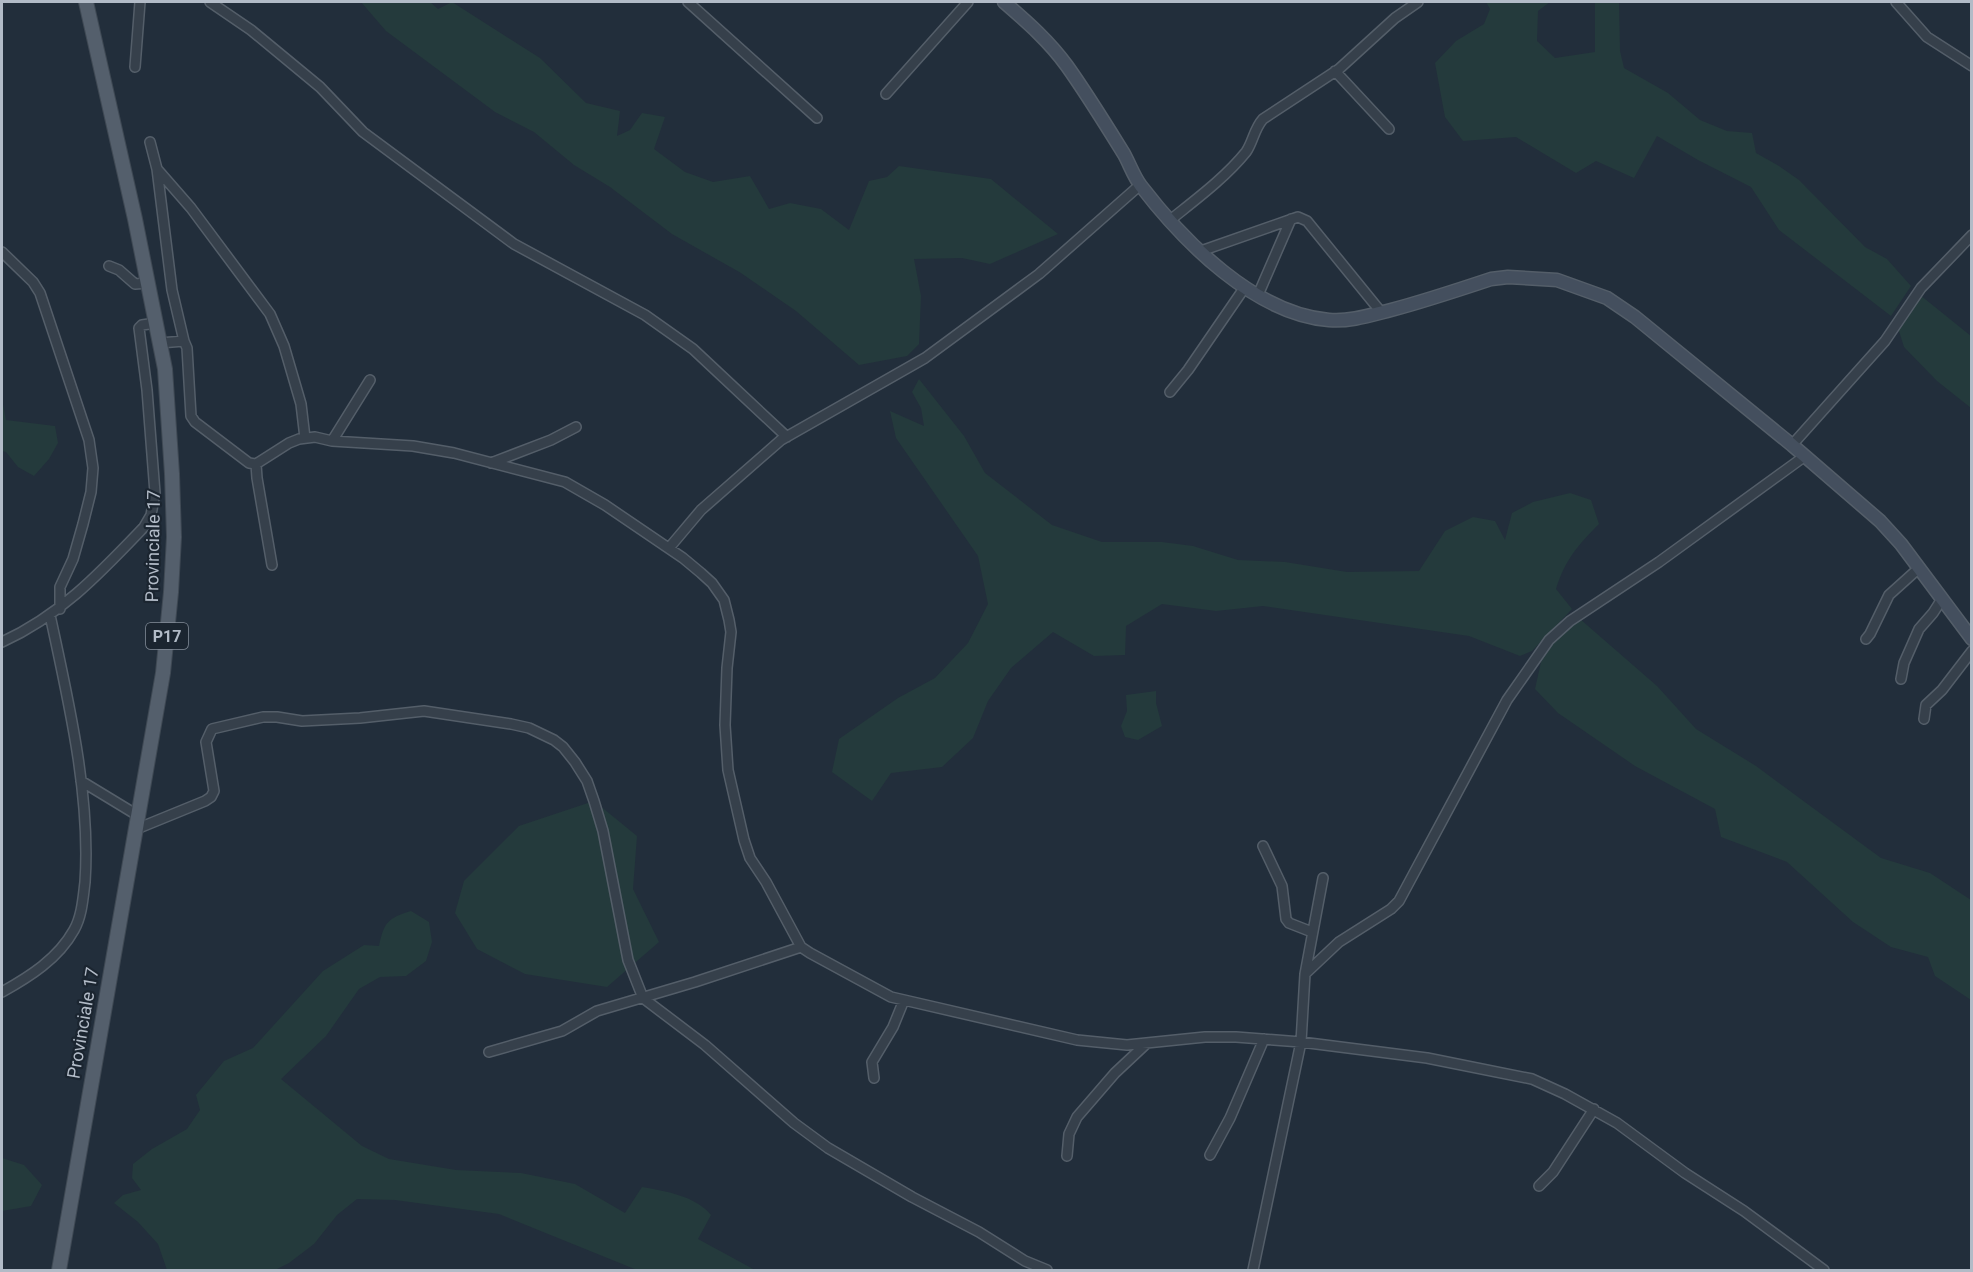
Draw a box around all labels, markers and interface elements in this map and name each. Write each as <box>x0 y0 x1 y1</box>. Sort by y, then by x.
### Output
street label: Provinciale 17 <box>141 489 164 603</box>
road number: P17 <box>146 623 188 649</box>
street label: Provinciale 17 <box>62 966 103 1080</box>

